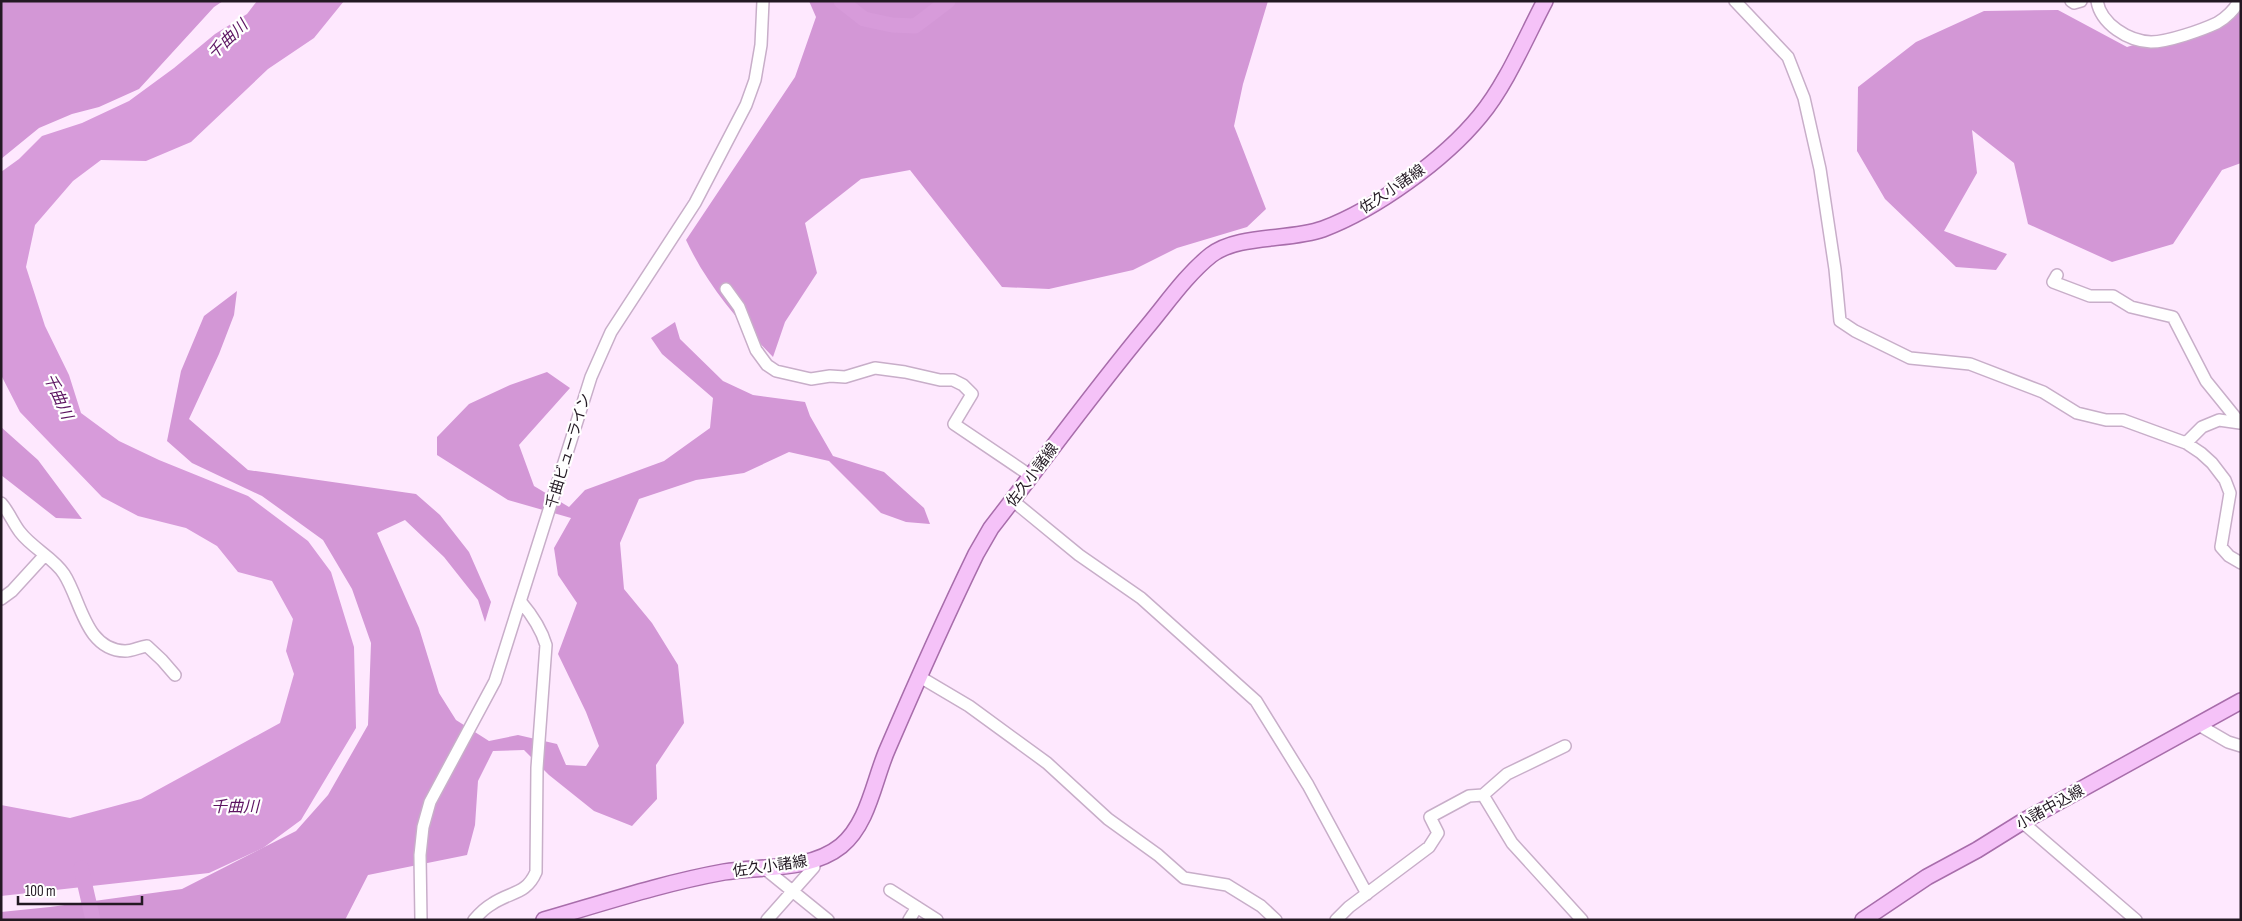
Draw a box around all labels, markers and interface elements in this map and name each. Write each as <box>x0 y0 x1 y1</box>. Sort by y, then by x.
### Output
water label: 千曲川 <box>204 15 253 64</box>
street label: 佐久小諸線 <box>1356 161 1429 218</box>
water label: 千曲川 <box>39 371 77 424</box>
street label: 千曲ビューライン <box>542 391 595 511</box>
street label: 佐久小諸線 <box>1002 440 1063 511</box>
street label: 小諸中込線 <box>2013 781 2088 834</box>
water label: 千曲川 <box>211 798 261 817</box>
street label: 佐久小諸線 <box>732 852 809 881</box>
scale bar <box>18 874 141 906</box>
text: 100 m <box>25 882 56 901</box>

